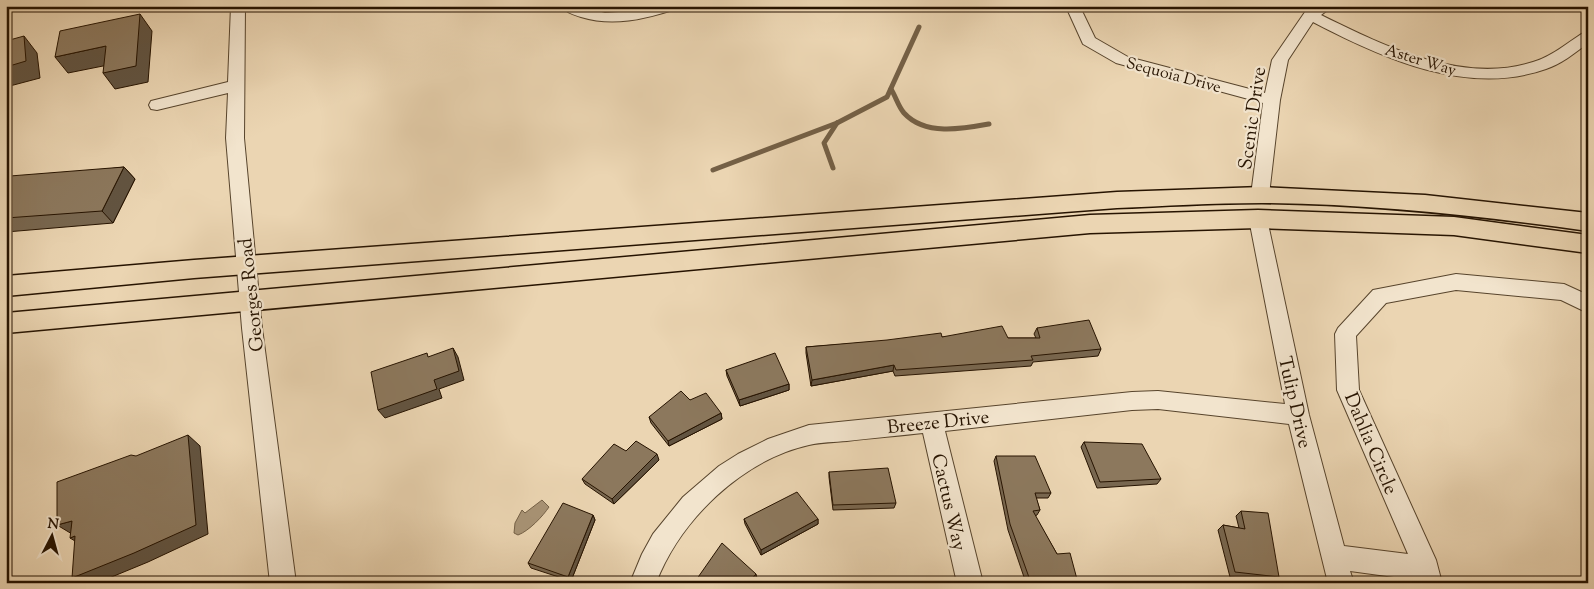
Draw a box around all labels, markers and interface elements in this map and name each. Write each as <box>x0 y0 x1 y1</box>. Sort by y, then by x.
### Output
street label: Aster Way <box>1382 40 1459 83</box>
street label: Sequoia Drive <box>1123 53 1223 100</box>
street label: Scenic Drive <box>1233 65 1274 172</box>
street label: Georges Road <box>233 236 272 353</box>
street label: Tulip Drive <box>1270 354 1317 451</box>
street label: Dahlia Circle <box>1336 389 1403 499</box>
street label: Breeze Drive <box>886 405 991 442</box>
street label: Cactus Way <box>923 451 972 554</box>
north arrow <box>28 512 78 562</box>
text: N <box>47 515 60 536</box>

